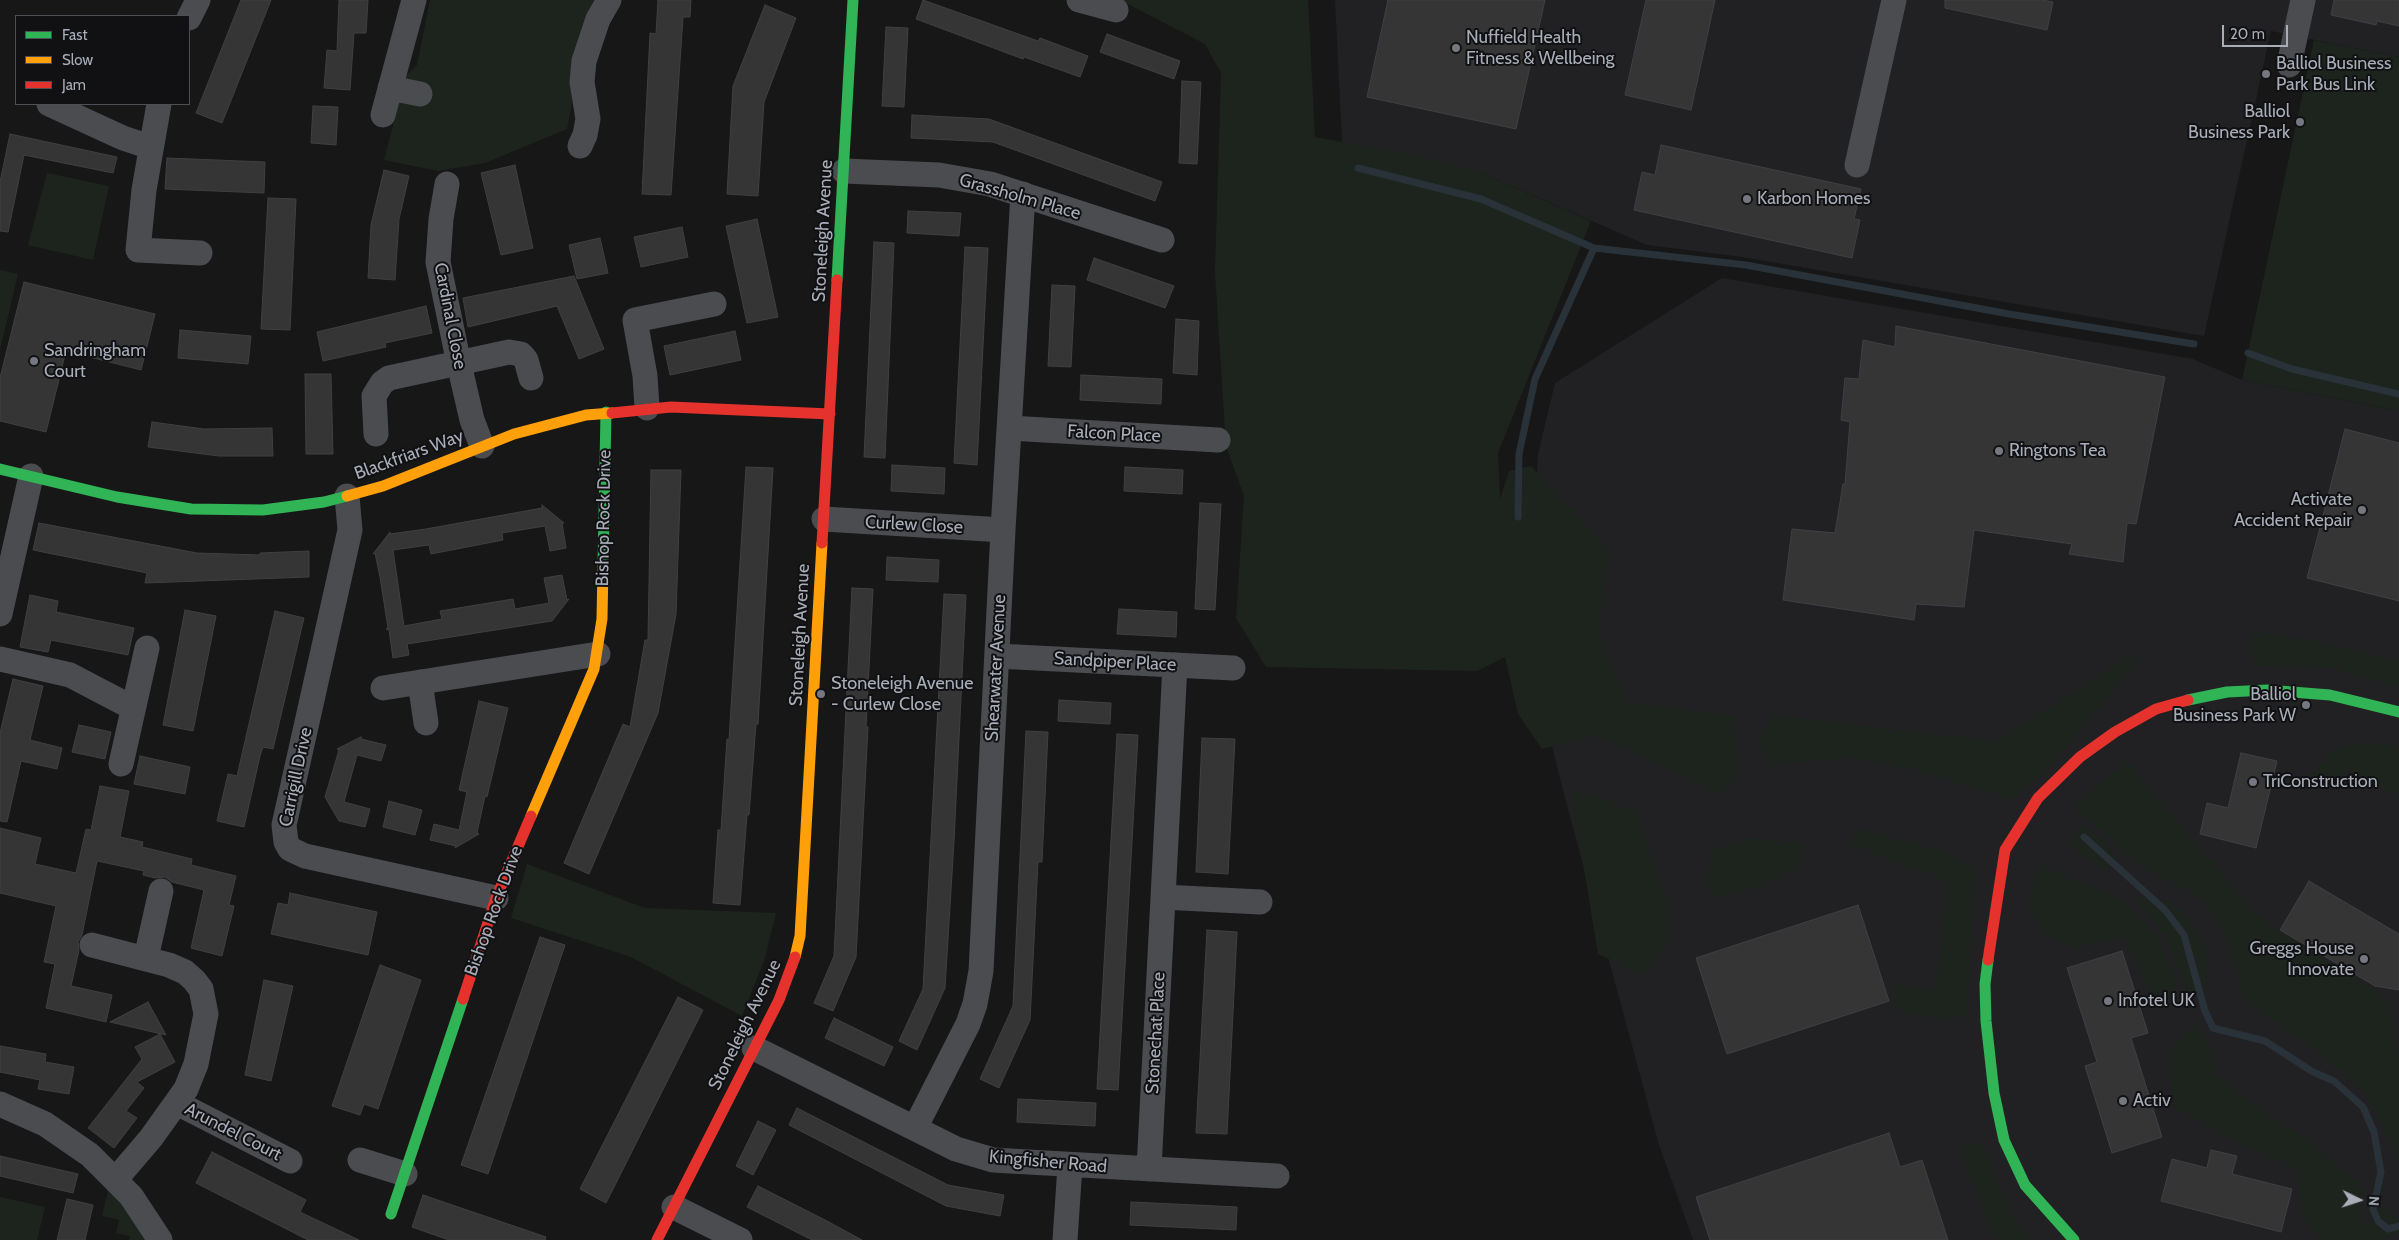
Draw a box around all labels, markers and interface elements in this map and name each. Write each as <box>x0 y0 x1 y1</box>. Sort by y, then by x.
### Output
legend <box>15 15 190 105</box>
scale bar <box>2224 15 2290 47</box>
text: 20 m <box>2230 25 2265 43</box>
text: Fast <box>62 26 87 44</box>
place label: Nuffield Health Fitness & Wellbeing <box>1466 27 1615 70</box>
marker: Nuffield Health Fitness & Wellbeing <box>1450 42 1462 54</box>
text: Slow <box>62 51 93 69</box>
place label: Balliol Business Park Bus Link <box>2276 53 2391 96</box>
marker: Balliol Business Park Bus Link <box>2260 68 2272 80</box>
text: Jam <box>62 76 86 94</box>
place label: Balliol Business Park <box>2188 101 2290 144</box>
marker: Balliol Business Park <box>2294 116 2306 128</box>
street label: Stoneleigh Avenue <box>808 159 838 303</box>
street label: Grassholm Place <box>957 169 1083 225</box>
place label: Karbon Homes <box>1757 188 1870 210</box>
marker: Karbon Homes <box>1741 193 1753 205</box>
street label: Cardinal Close <box>429 261 471 371</box>
place label: Sandringham Court <box>44 340 146 382</box>
marker: Sandringham Court <box>28 355 40 367</box>
street label: Falcon Place <box>1067 421 1161 447</box>
street label: Blackfriars Way <box>351 425 467 485</box>
place label: Ringtons Tea <box>2009 440 2106 462</box>
marker: Ringtons Tea <box>1993 445 2005 457</box>
street label: Bishop Rock Drive <box>592 449 616 587</box>
place label: Activate Accident Repair <box>2234 489 2352 532</box>
marker: Activate Accident Repair <box>2356 504 2368 516</box>
street label: Curlew Close <box>864 512 964 538</box>
street label: Stoneleigh Avenue <box>785 563 815 707</box>
street label: Shearwater Avenue <box>981 594 1011 742</box>
street label: Sandpiper Place <box>1053 648 1177 676</box>
place label: Stoneleigh Avenue - Curlew Close <box>831 673 973 716</box>
place label: Balliol Business Park W <box>2173 684 2296 726</box>
marker: Stoneleigh Avenue - Curlew Close <box>815 688 827 700</box>
marker: Balliol Business Park W <box>2300 699 2312 711</box>
street label: Carrigill Drive <box>275 725 317 829</box>
place label: TriConstruction <box>2263 771 2378 793</box>
marker: TriConstruction <box>2247 776 2259 788</box>
street label: Bishop Rock Drive <box>460 843 528 979</box>
place label: Greggs House Innovate <box>2249 938 2354 981</box>
marker: Greggs House Innovate <box>2358 953 2370 965</box>
street label: Stoneleigh Avenue <box>704 956 786 1094</box>
street label: Stonechat Place <box>1142 971 1170 1095</box>
place label: Infotel UK <box>2118 990 2195 1012</box>
marker: Infotel UK <box>2102 995 2114 1007</box>
place label: Activ <box>2133 1090 2171 1112</box>
marker: Activ <box>2117 1095 2129 1107</box>
street label: Arundel Court <box>181 1098 285 1166</box>
street label: Kingfisher Road <box>988 1146 1108 1178</box>
north arrow <box>2334 1175 2384 1225</box>
text: N <box>2365 1195 2383 1207</box>

